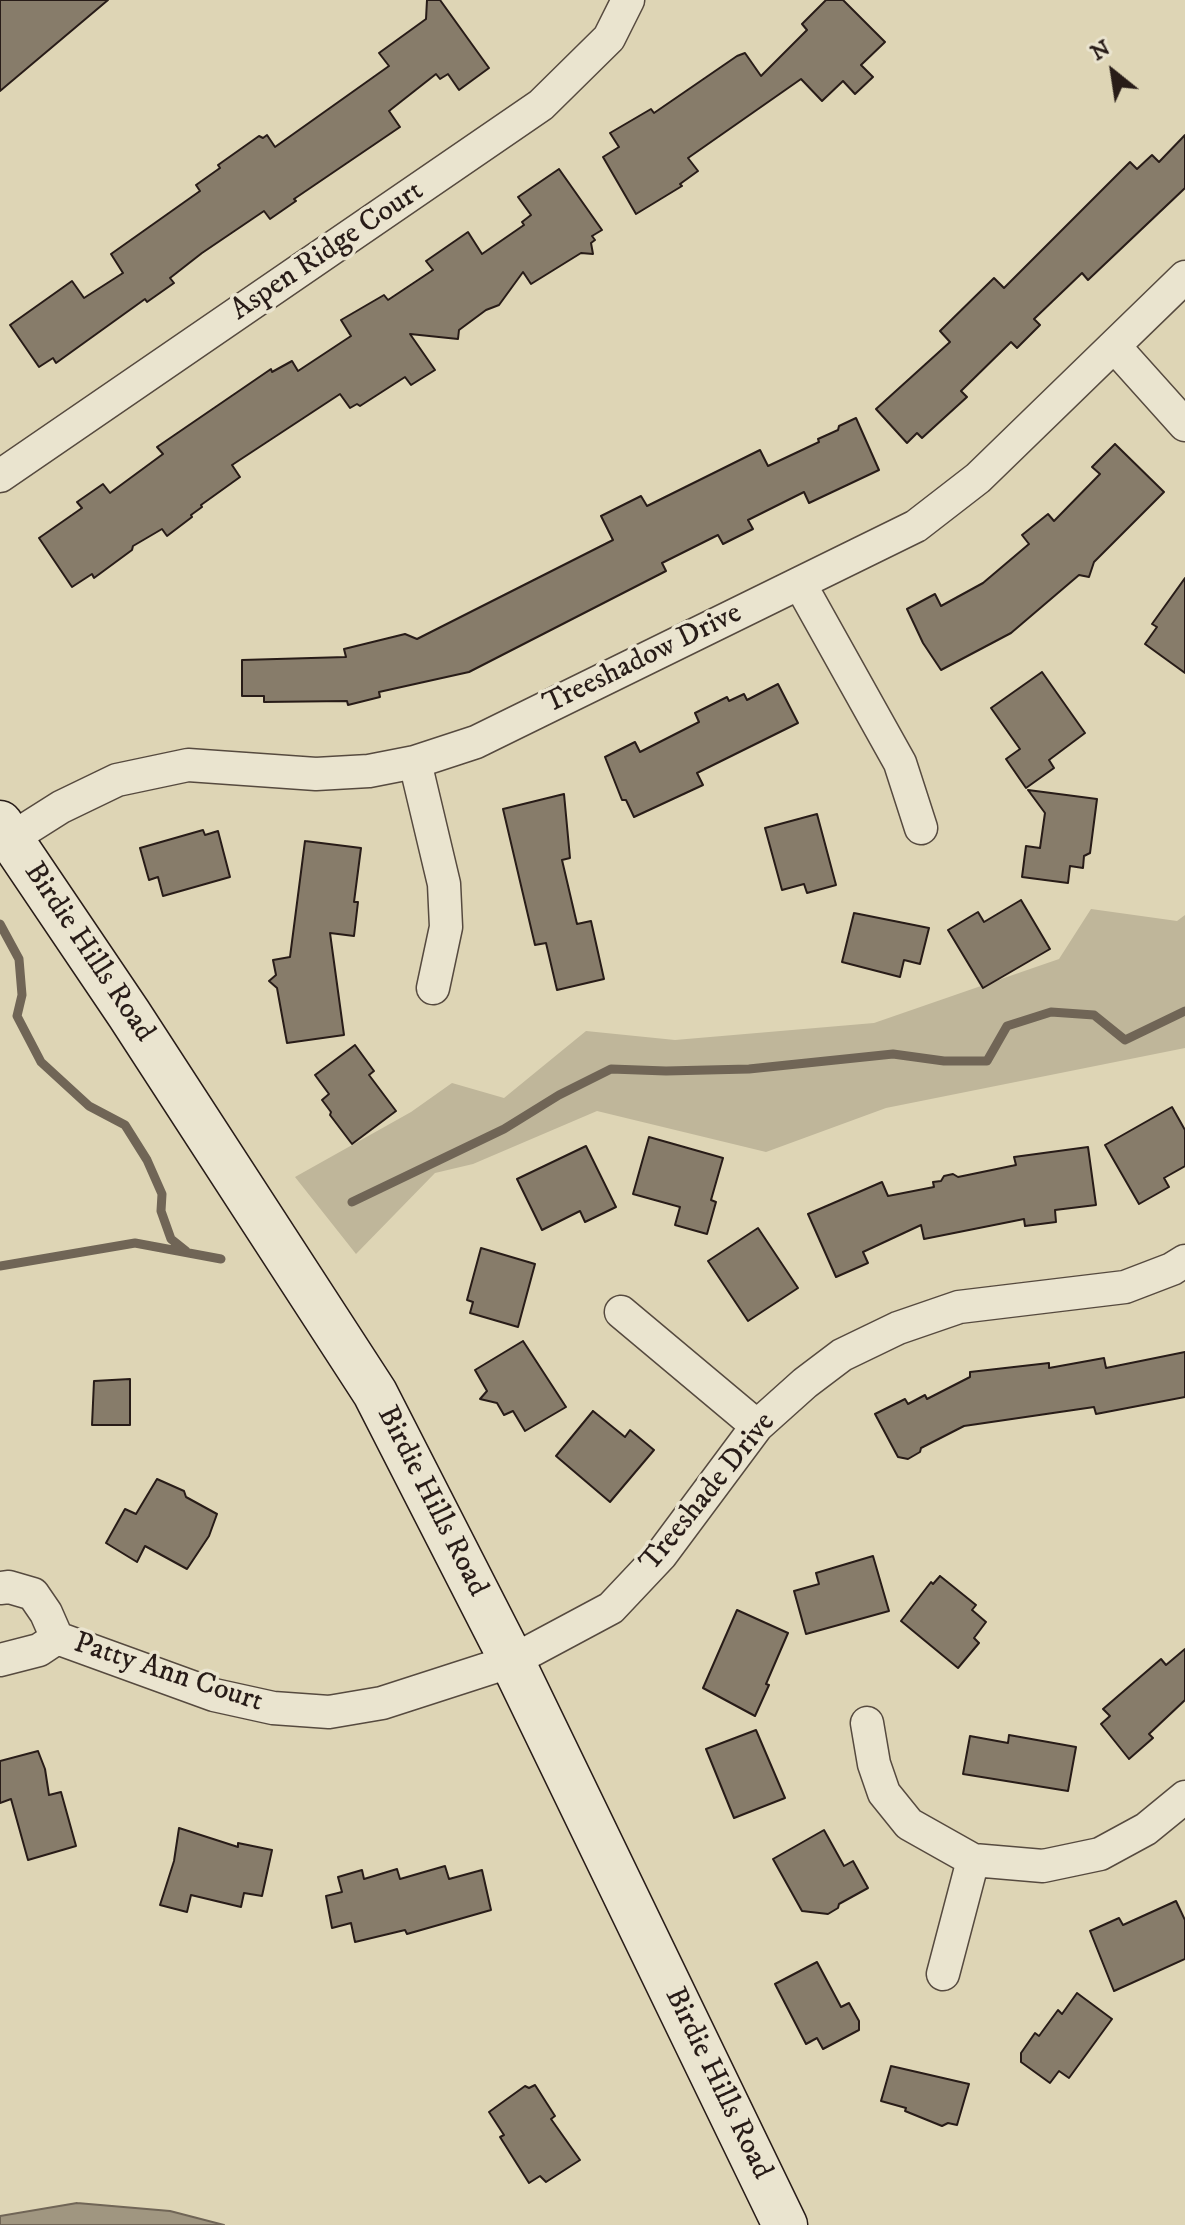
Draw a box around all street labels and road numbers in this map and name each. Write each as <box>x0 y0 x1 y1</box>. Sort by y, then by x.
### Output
street label: Aspen Ridge Court <box>225 174 431 330</box>
street label: Treeshadow Drive <box>538 596 748 724</box>
street label: Birdie Hills Road <box>15 856 161 1050</box>
street label: Birdie Hills Road <box>368 1401 494 1603</box>
street label: Treeshade Drive <box>634 1406 784 1580</box>
street label: Patty Ann Court <box>69 1626 267 1722</box>
street label: Birdie Hills Road <box>655 1982 779 2186</box>

